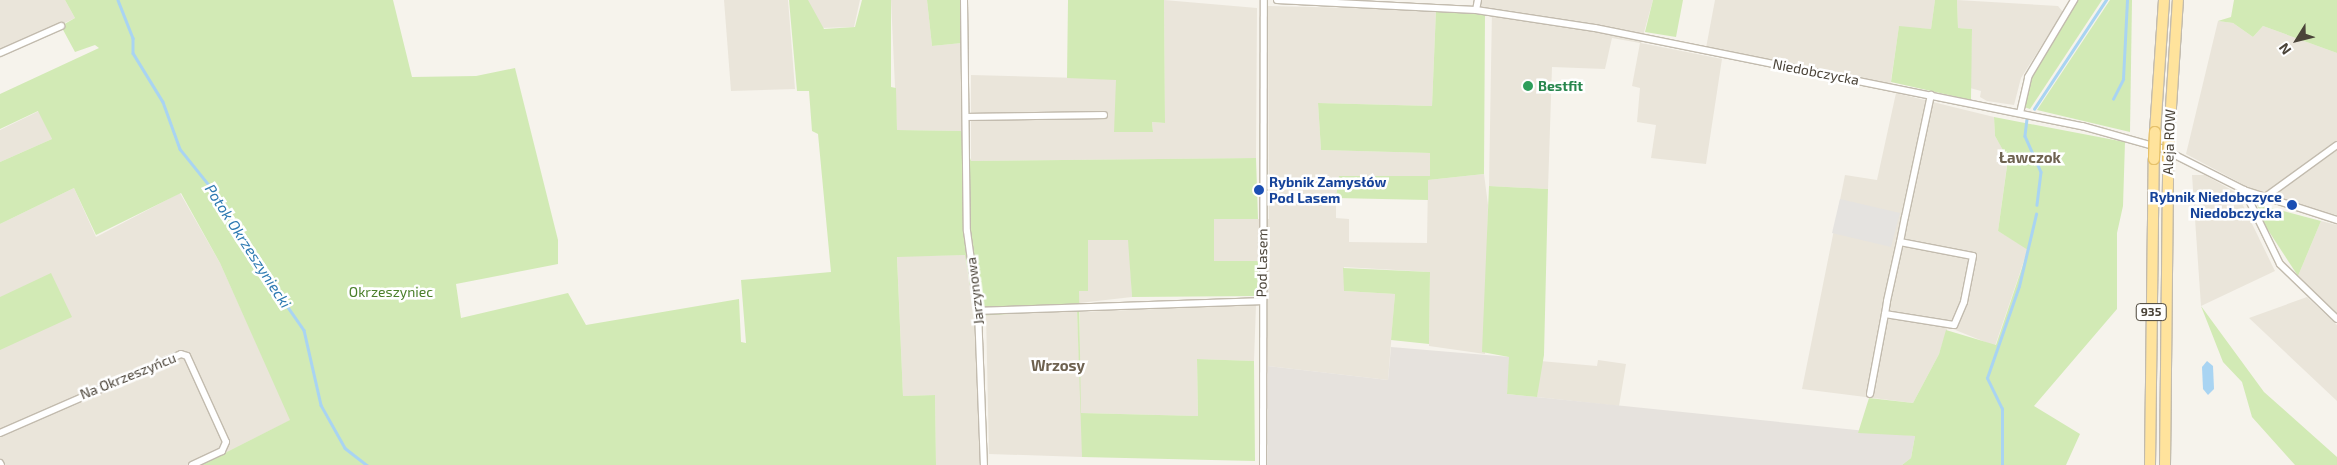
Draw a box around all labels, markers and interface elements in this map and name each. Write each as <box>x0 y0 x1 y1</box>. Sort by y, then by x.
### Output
north arrow <box>2272 15 2322 65</box>
text: N <box>2275 40 2294 58</box>
street label: Niedobczycka <box>1771 55 1861 89</box>
place label: Bestfit <box>1538 78 1583 94</box>
marker: Bestfit <box>1522 80 1534 92</box>
street label: Aleja ROW <box>2159 109 2179 175</box>
district label: Ławczok <box>1999 149 2061 167</box>
place label: Rybnik Zamysłów Pod Lasem <box>1269 174 1386 206</box>
water label: Potok Okrzeszyniecki <box>201 181 295 311</box>
marker: Rybnik Zamysłów Pod Lasem <box>1253 184 1265 196</box>
place label: Rybnik Niedobczyce Niedobczycka <box>2150 189 2282 222</box>
marker: Rybnik Niedobczyce Niedobczycka <box>2286 199 2298 211</box>
street label: Pod Lasem <box>1253 228 1271 298</box>
street label: Jarzynowa <box>963 256 987 326</box>
park label: Okrzeszyniec <box>349 284 433 300</box>
road number: 935 <box>2135 302 2167 322</box>
street label: Na Okrzeszyńcu <box>78 349 178 403</box>
district label: Wrzosy <box>1031 357 1085 375</box>

